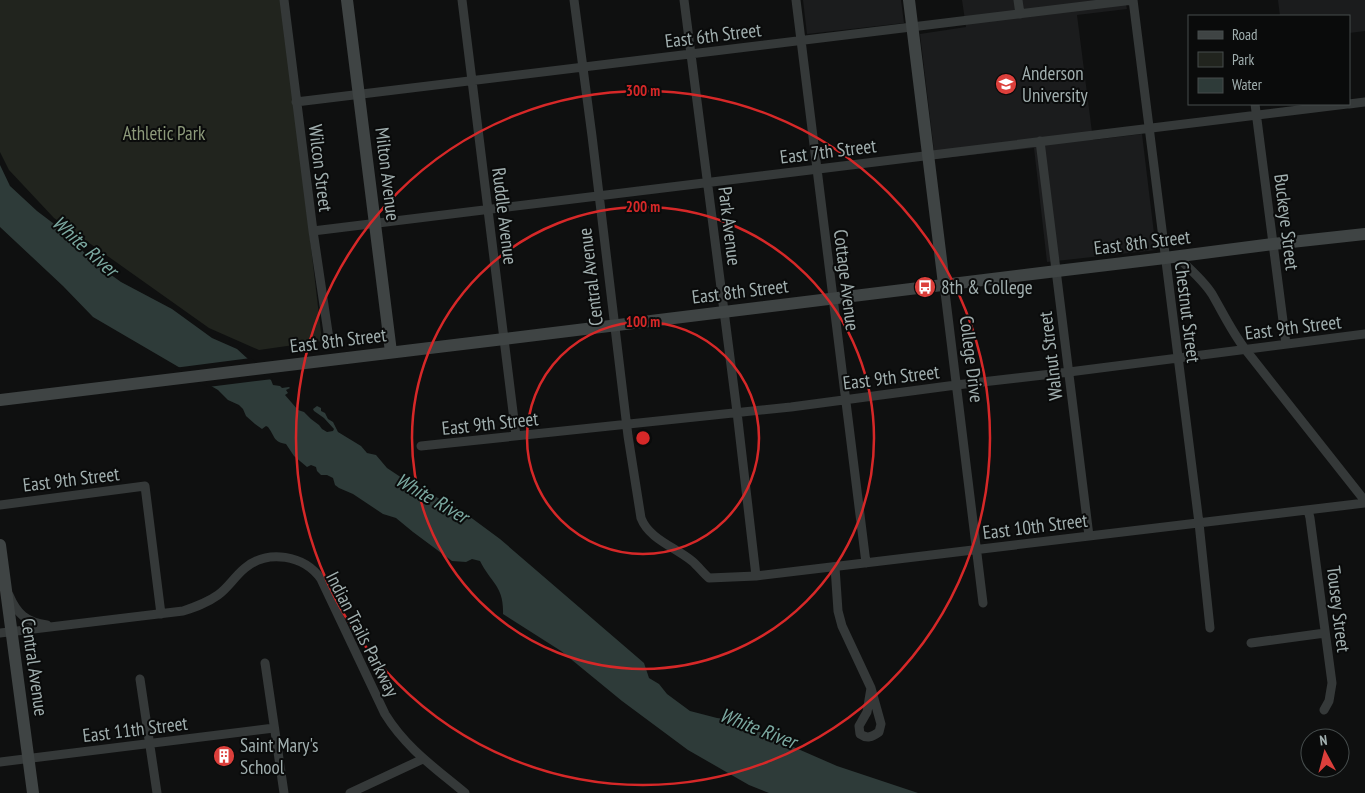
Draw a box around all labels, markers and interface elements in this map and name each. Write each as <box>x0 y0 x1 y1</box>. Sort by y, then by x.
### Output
legend <box>1188 15 1350 105</box>
street label: East 6th Street <box>663 17 763 53</box>
text: Road <box>1232 25 1258 44</box>
text: Park <box>1232 50 1254 69</box>
place label: Anderson University <box>1022 61 1088 107</box>
school or university icon: Anderson University <box>994 72 1018 96</box>
text: Water <box>1232 75 1263 94</box>
text: 300 m <box>626 81 660 100</box>
park label: Athletic Park <box>123 121 206 145</box>
street label: Wilcon Street <box>304 123 338 214</box>
street label: Milton Avenue <box>370 126 406 222</box>
street label: East 7th Street <box>779 133 878 169</box>
street label: Ruddle Avenue <box>487 166 523 266</box>
street label: Buckeye Street <box>1269 172 1305 272</box>
street label: Park Avenue <box>713 185 747 267</box>
text: 200 m <box>626 197 660 216</box>
water label: White River <box>47 210 125 284</box>
street label: East 8th Street <box>1092 224 1192 260</box>
street label: Central Avenue <box>572 227 608 327</box>
street label: Cottage Avenue <box>829 228 865 332</box>
street label: Chestnut Street <box>1170 260 1206 365</box>
street label: East 8th Street <box>690 273 790 309</box>
bus stop icon: 8th & College <box>913 275 937 299</box>
place label: 8th & College <box>941 275 1033 299</box>
street label: Walnut Street <box>1033 309 1067 402</box>
street label: East 9th Street <box>1243 309 1343 345</box>
text: 100 m <box>626 312 660 331</box>
street label: College Drive <box>955 314 989 404</box>
street label: East 8th Street <box>288 322 388 358</box>
street label: East 9th Street <box>841 359 941 395</box>
street label: East 9th Street <box>441 406 540 440</box>
centre of rings <box>634 429 652 447</box>
street label: East 9th Street <box>21 461 121 497</box>
water label: White River <box>391 467 475 530</box>
street label: East 10th Street <box>981 508 1090 544</box>
street label: Tousey Street <box>1322 564 1356 654</box>
street label: Indian Trails Parkway <box>321 567 405 701</box>
street label: Central Avenue <box>16 617 54 718</box>
water label: White River <box>716 702 802 755</box>
street label: East 11th Street <box>81 711 190 747</box>
north arrow <box>1300 728 1350 778</box>
text: N <box>1319 731 1328 749</box>
place label: Saint Mary's School <box>240 733 318 779</box>
building icon: Saint Mary's School <box>212 744 236 768</box>

